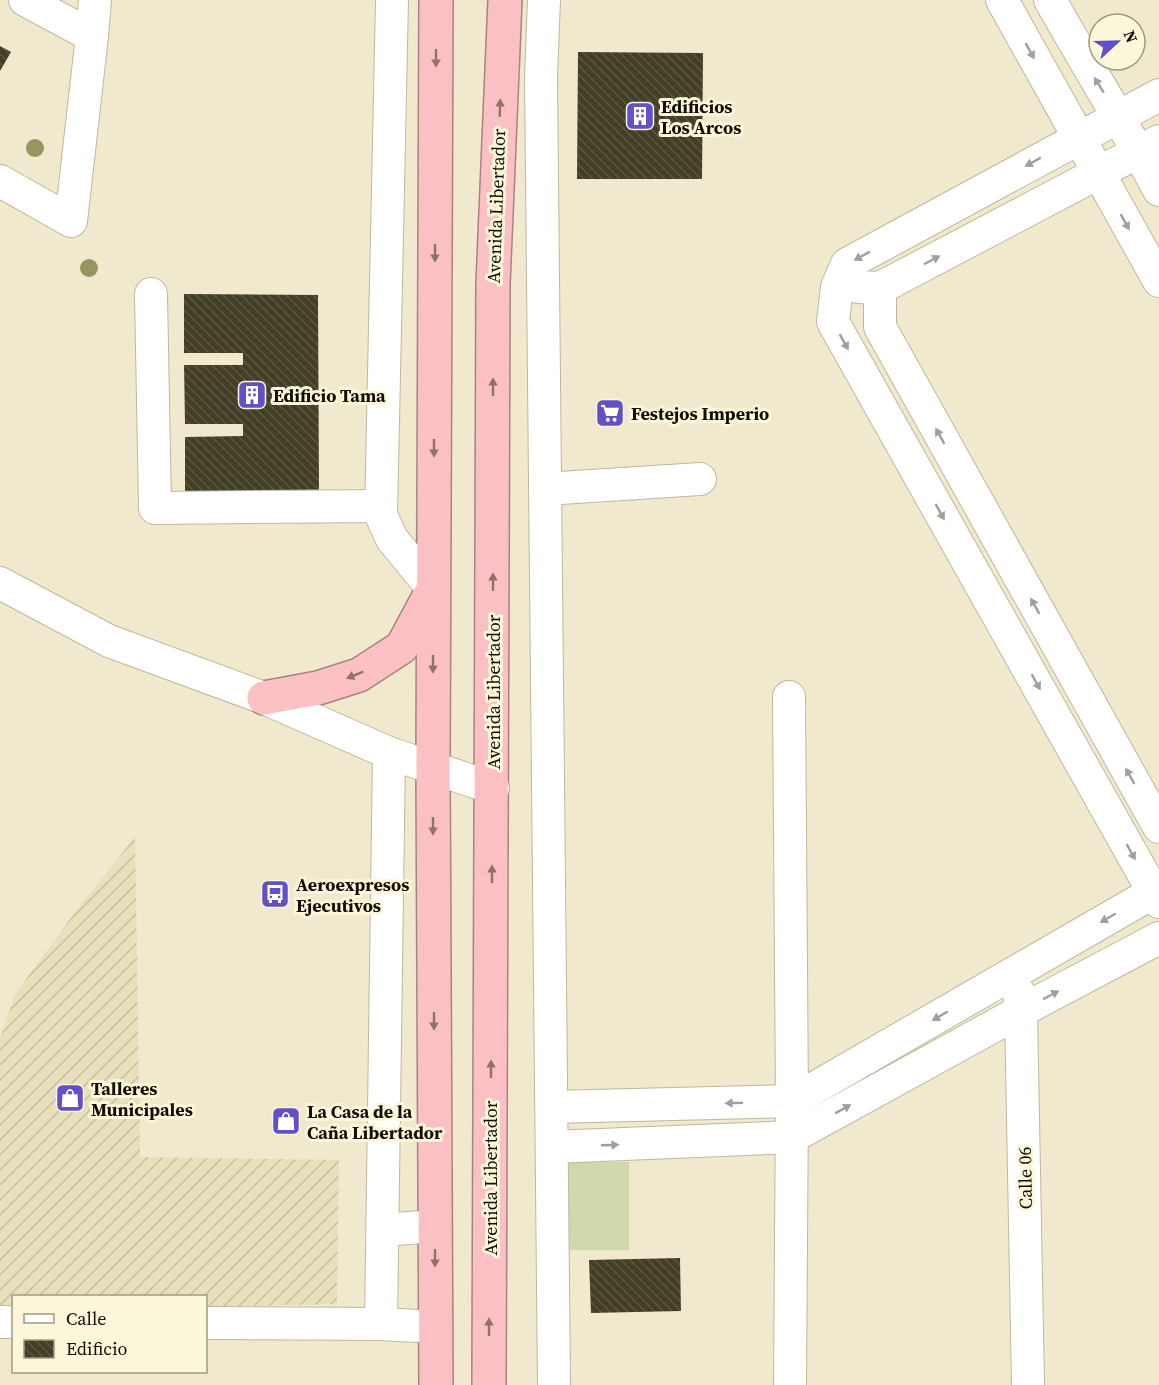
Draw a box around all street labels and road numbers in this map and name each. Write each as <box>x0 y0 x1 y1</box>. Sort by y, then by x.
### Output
street label: Avenida Libertador <box>481 128 511 284</box>
street label: Avenida Libertador <box>481 614 506 769</box>
street label: Avenida Libertador <box>478 1100 503 1255</box>
street label: Calle 06 <box>1012 1146 1038 1210</box>

